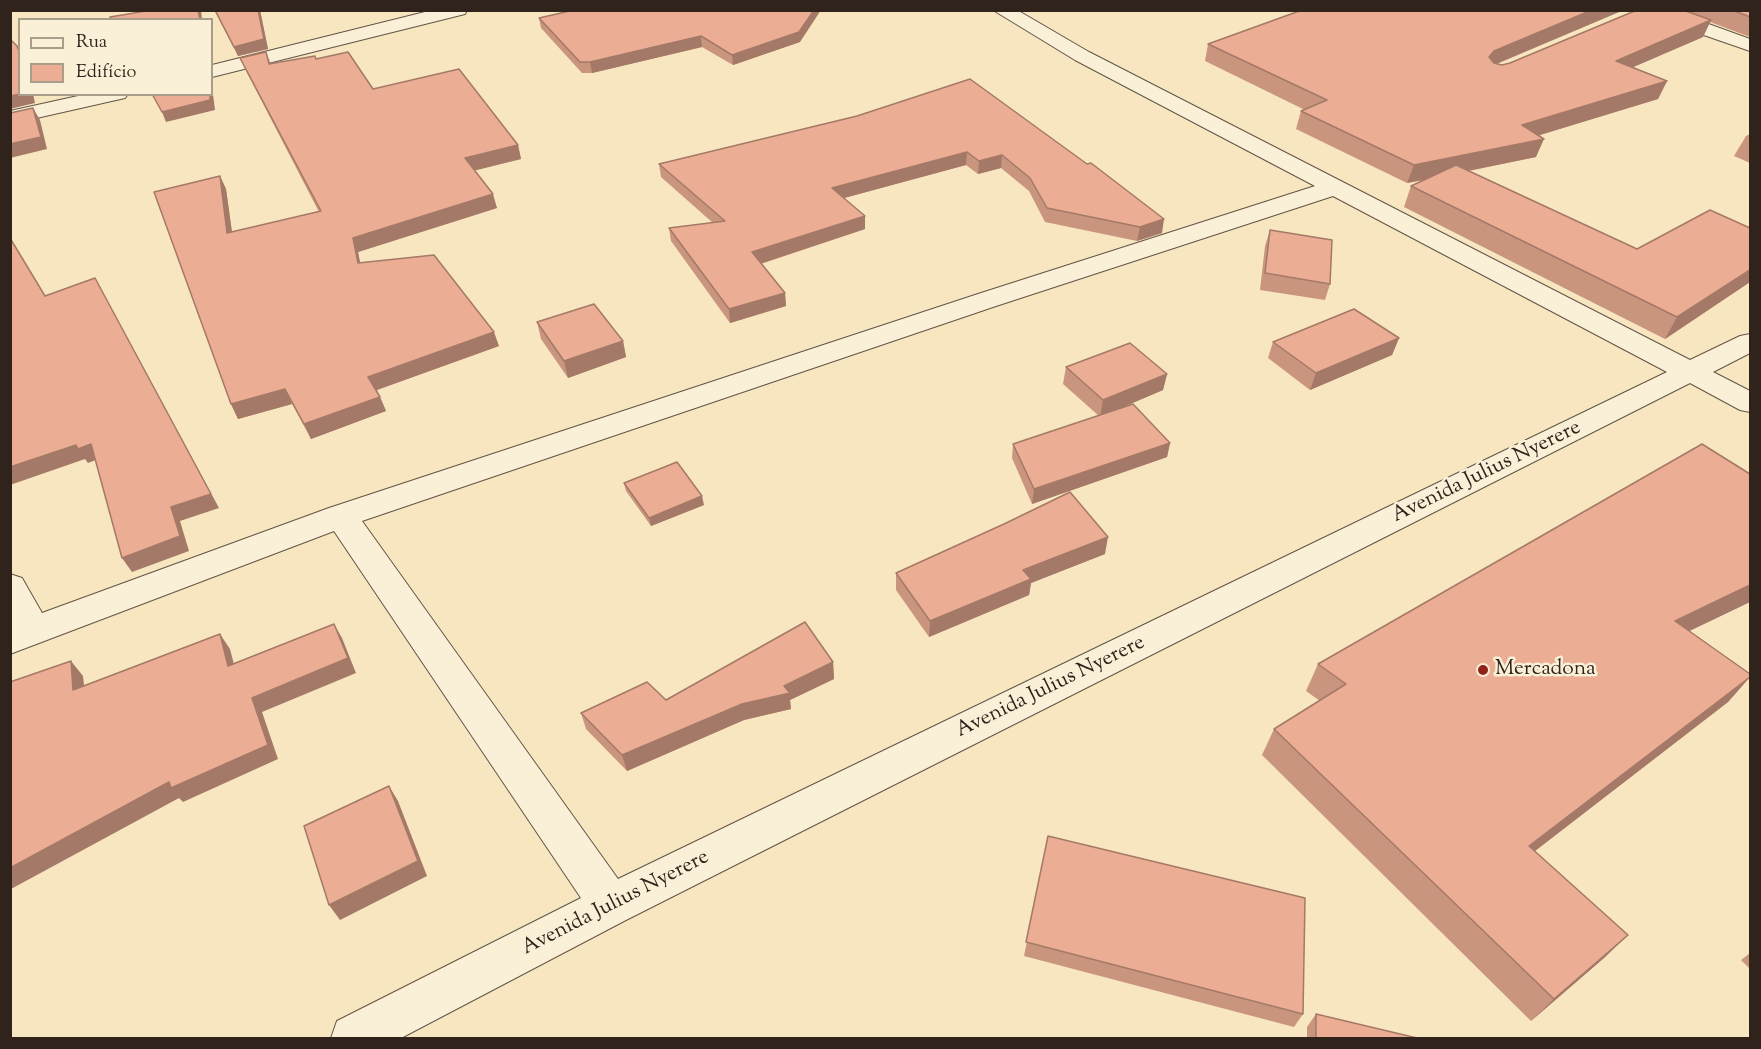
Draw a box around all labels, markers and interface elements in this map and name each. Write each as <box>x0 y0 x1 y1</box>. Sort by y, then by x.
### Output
legend <box>18 18 213 96</box>
text: Rua <box>76 30 107 56</box>
text: Edifício <box>76 60 136 86</box>
street label: Avenida Julius Nyerere <box>1388 416 1586 530</box>
street label: Avenida Julius Nyerere <box>952 631 1150 745</box>
place label: Mercadona <box>1495 657 1596 683</box>
marker: Mercadona <box>1476 663 1490 677</box>
street label: Avenida Julius Nyerere <box>518 846 714 962</box>

